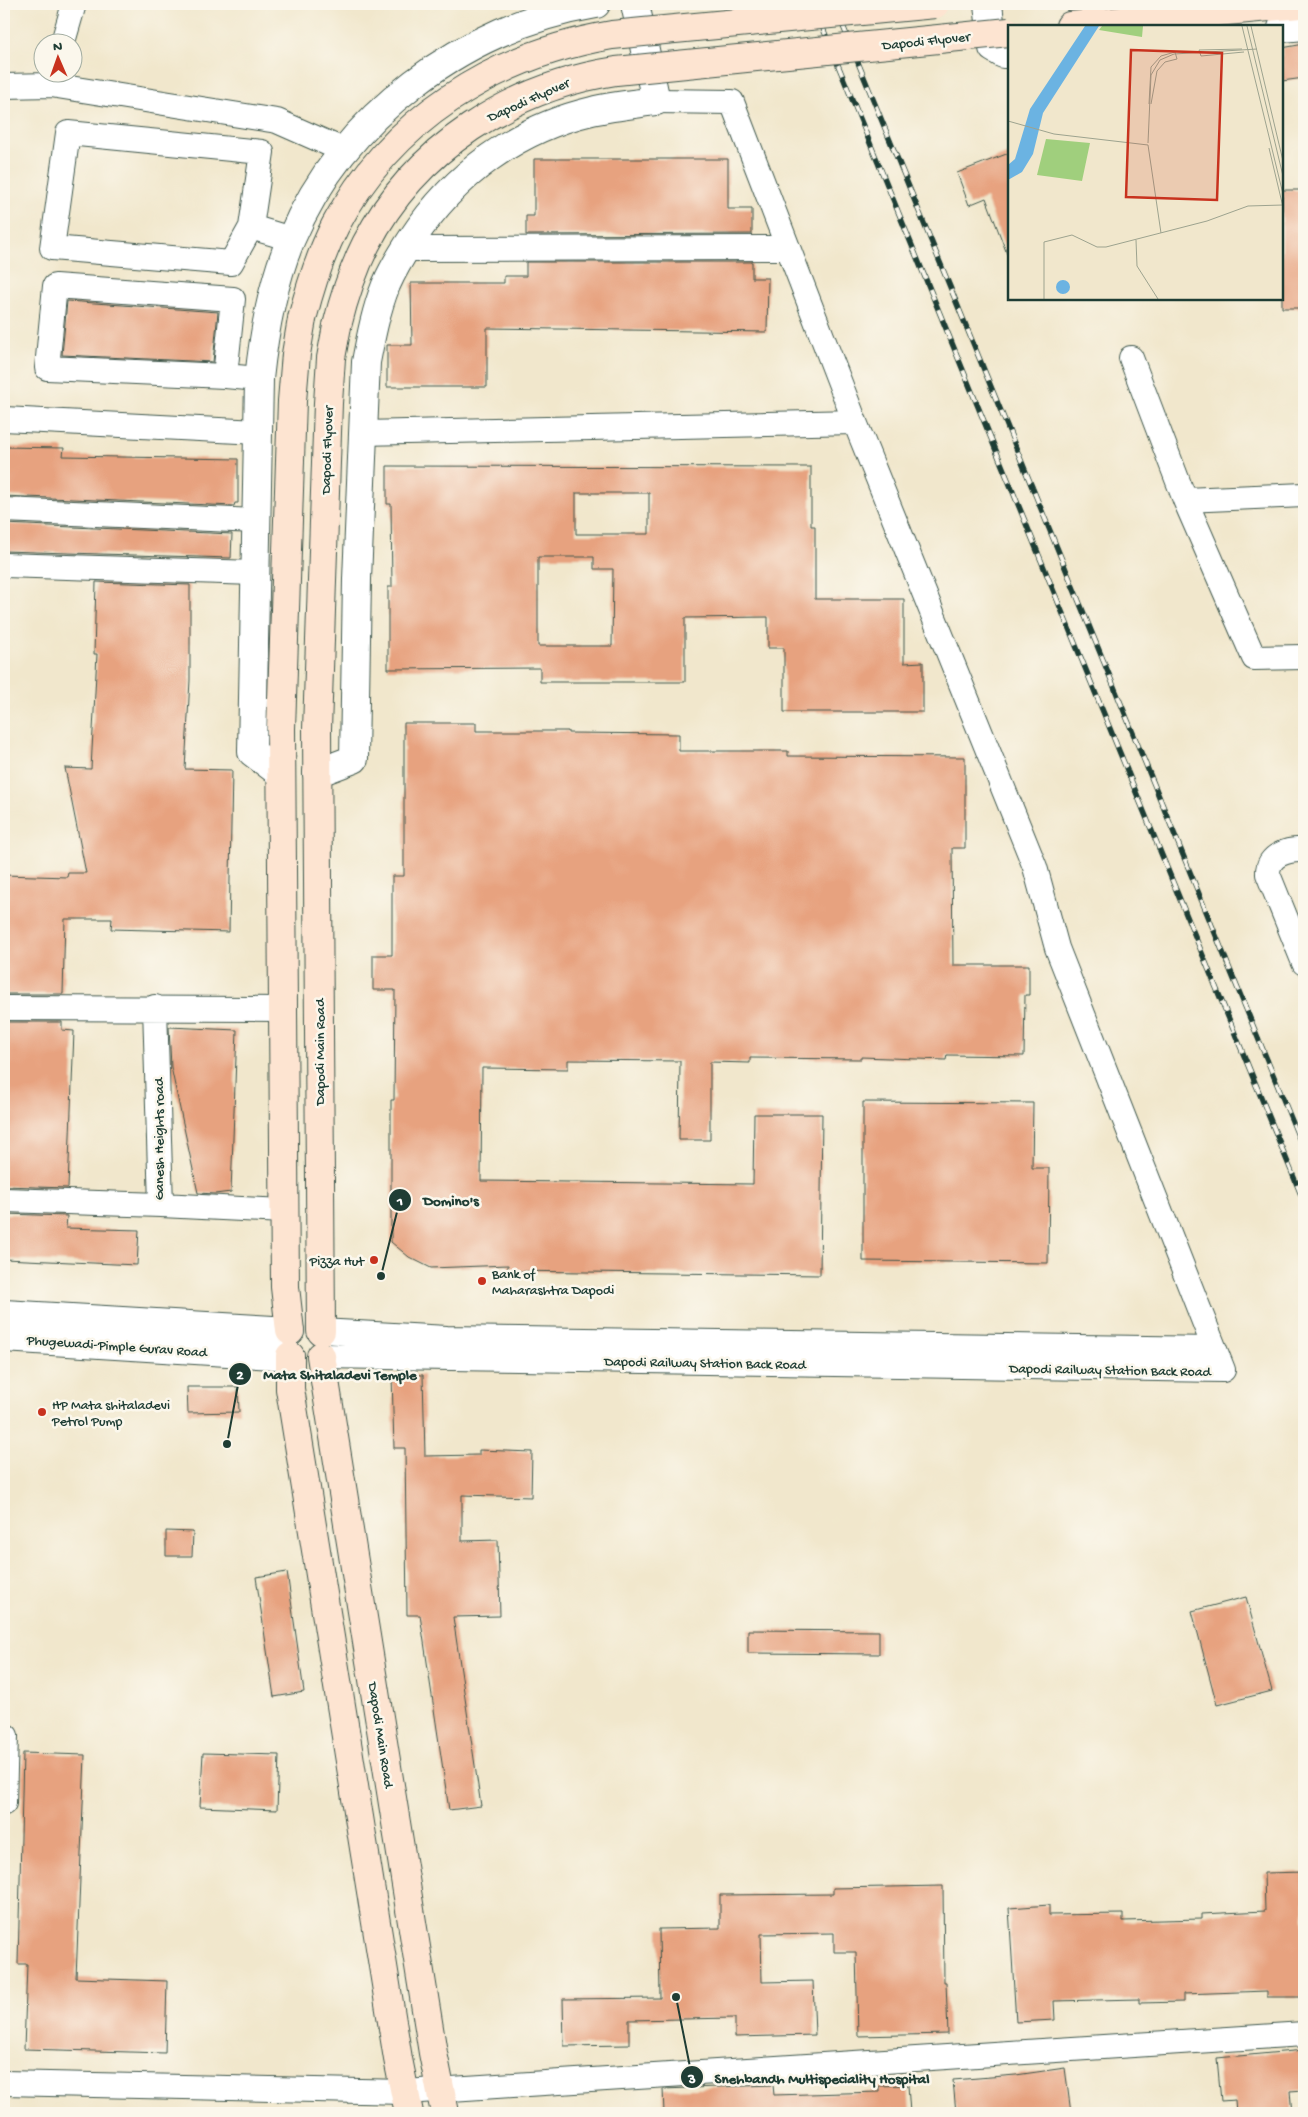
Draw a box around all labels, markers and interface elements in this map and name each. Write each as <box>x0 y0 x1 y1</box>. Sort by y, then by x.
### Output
inset map <box>1008 25 1283 300</box>
street label: Dapodi Flyover <box>880 29 972 56</box>
north arrow <box>32 32 82 82</box>
text: N <box>53 39 62 56</box>
street label: Dapodi Flyover <box>484 75 574 127</box>
street label: Dapodi Flyover <box>318 405 339 496</box>
street label: Dapodi Main Road <box>313 997 330 1106</box>
street label: Ganesh Heights road <box>152 1076 169 1200</box>
callout: Domino's <box>388 1185 489 1215</box>
text: 1 <box>396 1193 403 1211</box>
text: Domino's <box>421 1193 480 1211</box>
place label: Pizza Hut <box>309 1254 365 1271</box>
marker: Pizza Hut <box>368 1254 380 1266</box>
place label: Bank of Maharashtra Dapodi <box>491 1267 614 1300</box>
marker: Bank of Maharashtra Dapodi <box>476 1275 488 1287</box>
street label: Phugewadi-Pimple Gurav Road <box>25 1333 209 1362</box>
street label: Dapodi Railway Station Back Road <box>603 1354 808 1375</box>
callout: Mata Shitaladevi Temple <box>228 1359 427 1389</box>
street label: Dapodi Railway Station Back Road <box>1008 1361 1213 1382</box>
text: 2 <box>236 1367 244 1385</box>
text: Mata Shitaladevi Temple <box>263 1367 418 1385</box>
place label: HP Mata shitaladevi Petrol Pump <box>51 1398 170 1431</box>
marker: HP Mata shitaladevi Petrol Pump <box>36 1406 48 1418</box>
street label: Dapodi Main Road <box>363 1680 397 1791</box>
callout: Snehbandh Multispeciality Hospital <box>679 2062 939 2092</box>
text: 3 <box>687 2071 696 2089</box>
text: Snehbandh Multispeciality Hospital <box>715 2071 930 2089</box>

